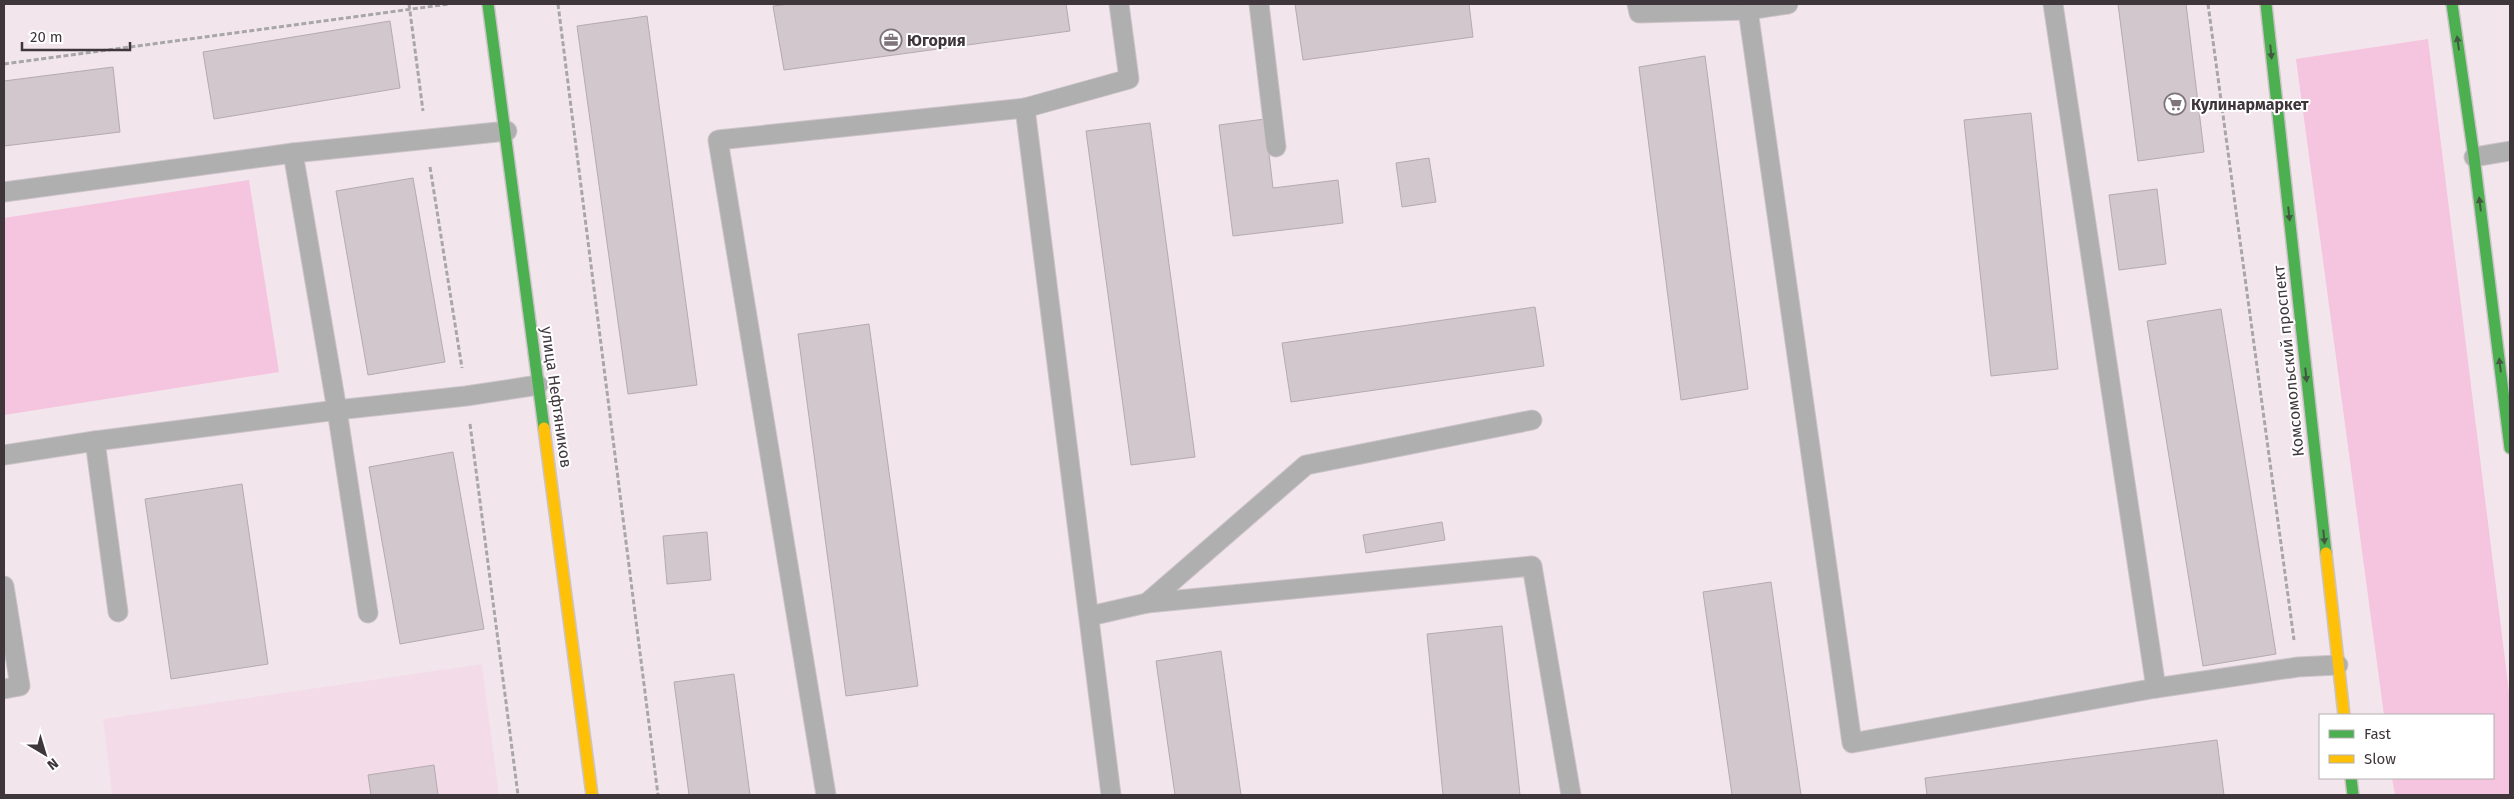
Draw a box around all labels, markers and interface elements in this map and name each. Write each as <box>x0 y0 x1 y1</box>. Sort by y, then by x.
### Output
scale bar <box>22 20 130 52</box>
text: 20 m <box>30 28 63 46</box>
office icon: Югория <box>879 28 903 52</box>
place label: Югория <box>907 31 966 50</box>
one-way arrow <box>2454 35 2462 51</box>
one-way arrow <box>2267 45 2275 61</box>
supermarket icon: Кулинармаркет <box>2163 92 2187 116</box>
place label: Кулинармаркет <box>2191 95 2309 114</box>
one-way arrow <box>2476 196 2484 212</box>
one-way arrow <box>2285 206 2293 222</box>
street label: Комсомольский проспект <box>2269 264 2308 458</box>
street label: улица Нефтяников <box>537 325 576 469</box>
one-way arrow <box>2496 357 2504 373</box>
one-way arrow <box>2302 368 2310 384</box>
one-way arrow <box>2320 529 2328 545</box>
legend <box>2319 714 2494 779</box>
text: Fast <box>2364 725 2391 743</box>
north arrow <box>20 729 70 779</box>
text: Slow <box>2364 750 2396 768</box>
text: N <box>44 754 62 773</box>

